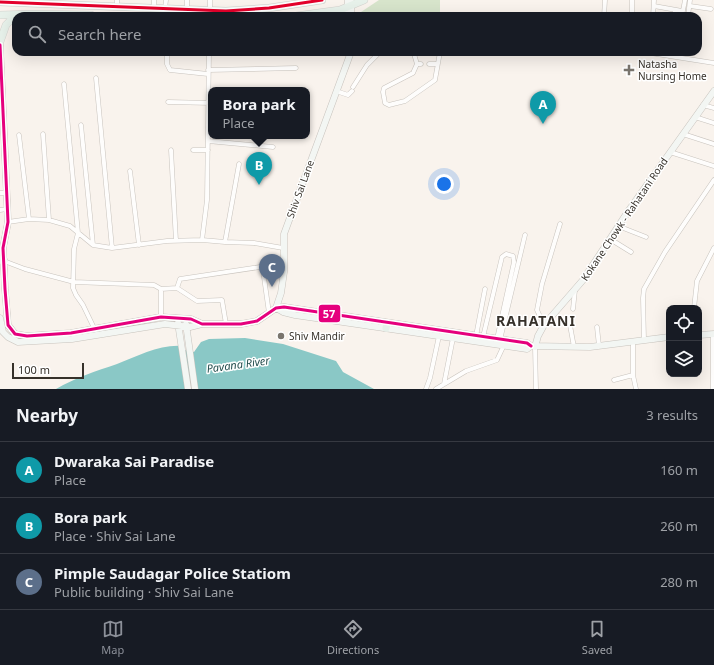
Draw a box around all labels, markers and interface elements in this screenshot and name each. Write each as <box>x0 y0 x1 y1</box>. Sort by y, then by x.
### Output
search box <box>12 12 702 56</box>
icon: search <box>26 23 48 45</box>
text: Search here <box>58 24 141 44</box>
place label: Natasha Nursing Home <box>638 57 707 83</box>
marker: Natasha Nursing Home <box>623 64 635 76</box>
popup <box>208 87 310 139</box>
pin: A <box>530 91 556 124</box>
text: Bora park <box>222 94 296 114</box>
text: Place <box>222 114 255 132</box>
pin: B <box>246 152 272 185</box>
street label: Kokane Chowk - Rahatani Road <box>577 155 671 283</box>
street label: Shiv Sai Lane <box>283 158 317 220</box>
your location <box>434 174 454 194</box>
pin: C <box>259 254 285 287</box>
line badge: 57 <box>318 304 341 323</box>
map controls <box>666 305 702 377</box>
button: locate <box>666 305 702 341</box>
text: 57 <box>323 306 335 321</box>
district label: RAHATANI <box>496 311 576 330</box>
place label: Shiv Mandir <box>289 329 345 343</box>
marker: Shiv Mandir <box>276 331 286 341</box>
button: layers <box>666 341 702 377</box>
water label: Pavana River <box>206 352 271 376</box>
scale bar <box>12 361 84 380</box>
text: 100 m <box>18 362 50 377</box>
text: Nearby <box>16 404 78 427</box>
text: 3 results <box>646 406 698 424</box>
text: Dwaraka Sai Paradise <box>54 451 214 471</box>
text: A <box>25 461 34 479</box>
text: 160 m <box>660 461 698 479</box>
text: Place <box>54 471 86 489</box>
text: Bora park <box>54 507 127 527</box>
text: B <box>25 517 33 535</box>
text: 260 m <box>660 517 698 535</box>
text: Place · Shiv Sai Lane <box>54 527 175 545</box>
text: Pimple Saudagar Police Statiom <box>54 563 291 583</box>
text: C <box>25 573 33 591</box>
text: 280 m <box>660 573 698 591</box>
text: Public building · Shiv Sai Lane <box>54 583 234 601</box>
tab: Map <box>101 618 124 657</box>
tab: Directions <box>327 618 379 657</box>
tab: Saved <box>582 618 613 657</box>

